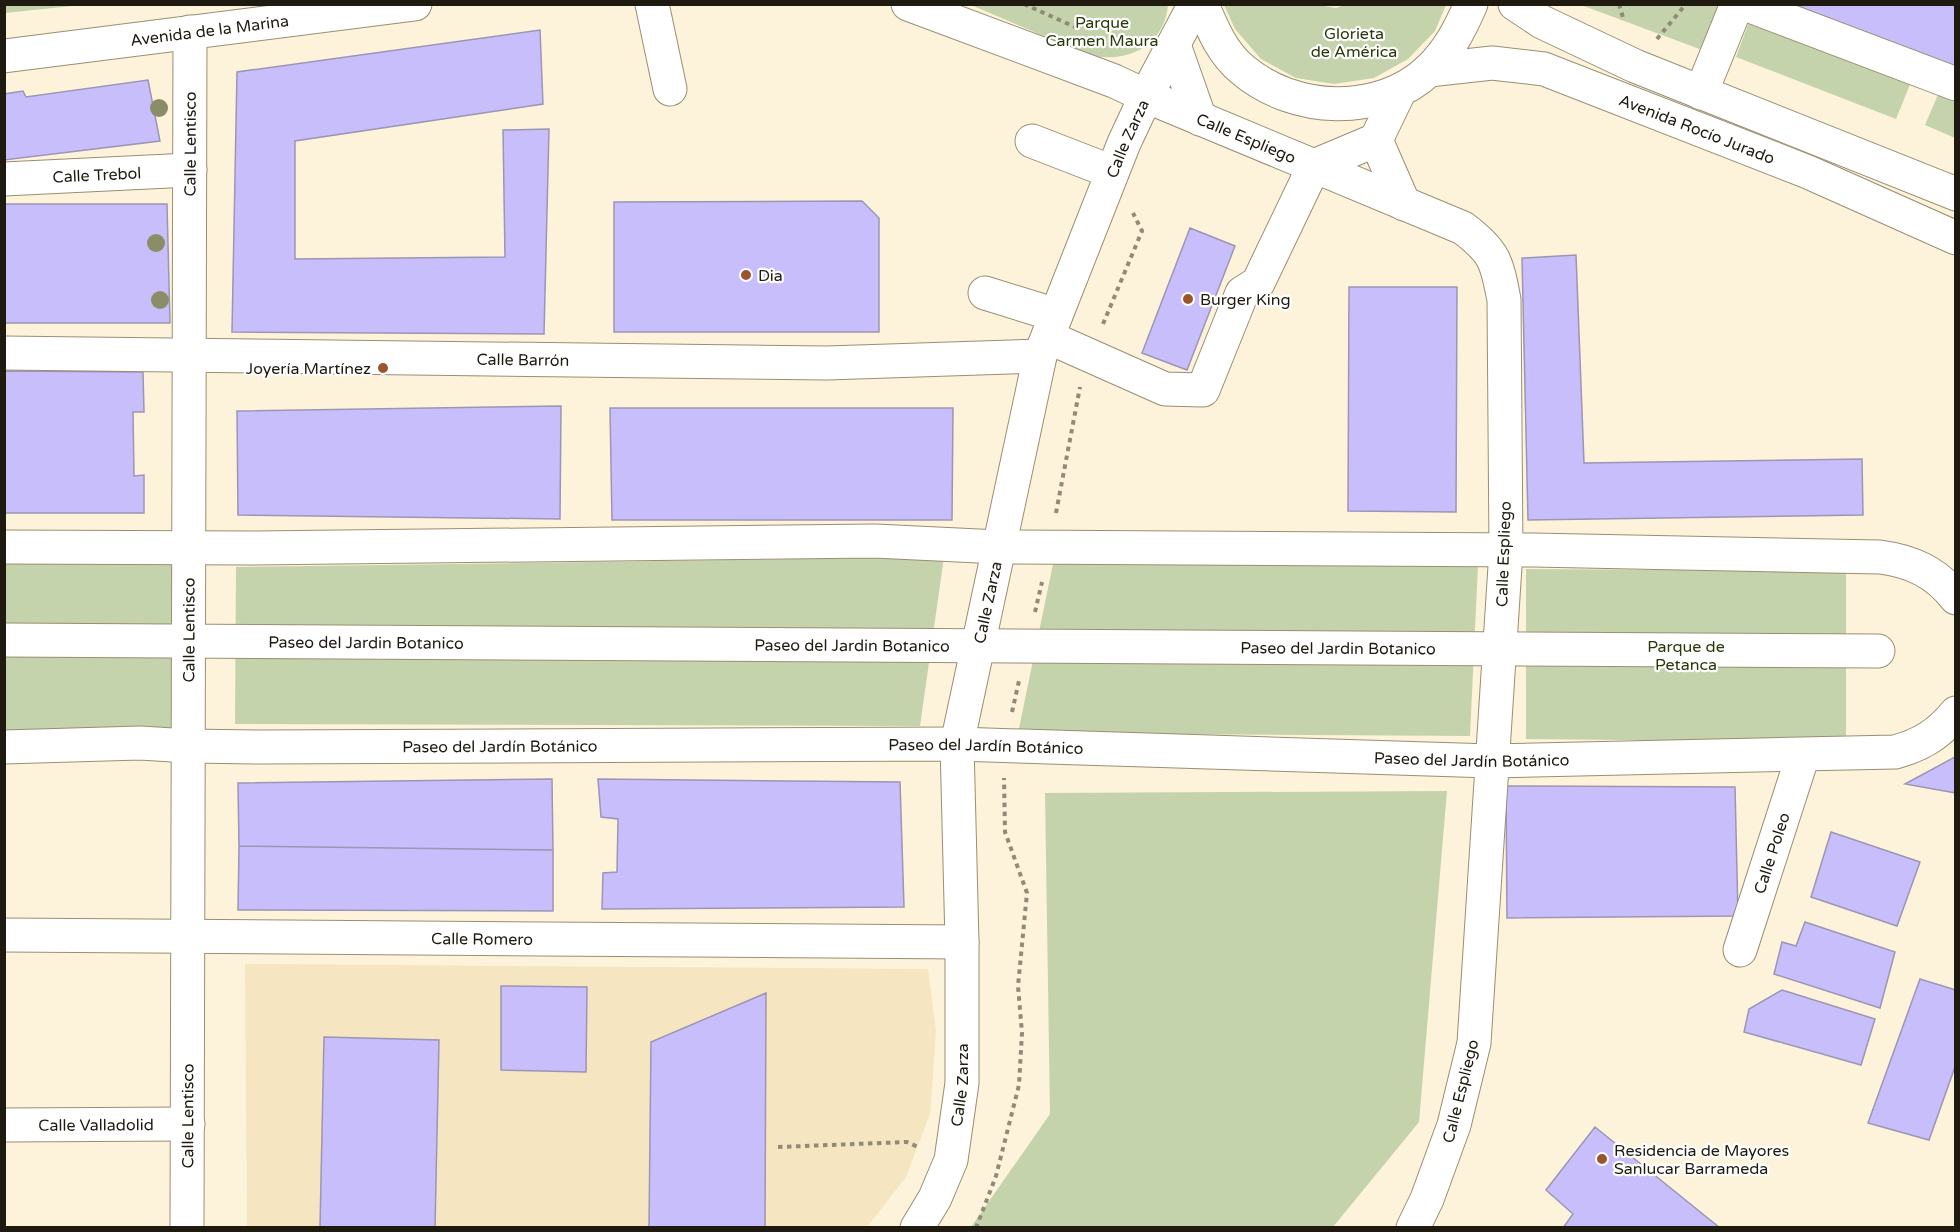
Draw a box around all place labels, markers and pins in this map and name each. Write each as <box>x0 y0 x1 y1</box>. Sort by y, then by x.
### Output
place label: Dia <box>758 266 783 286</box>
marker: Dia <box>739 268 753 282</box>
place label: Burger King <box>1200 290 1291 310</box>
marker: Burger King <box>1181 292 1195 306</box>
place label: Joyería Martínez <box>246 359 371 379</box>
marker: Joyería Martínez <box>376 361 390 375</box>
place label: Residencia de Mayores Sanlucar Barrameda <box>1614 1141 1789 1179</box>
marker: Residencia de Mayores Sanlucar Barrameda <box>1595 1152 1609 1166</box>

